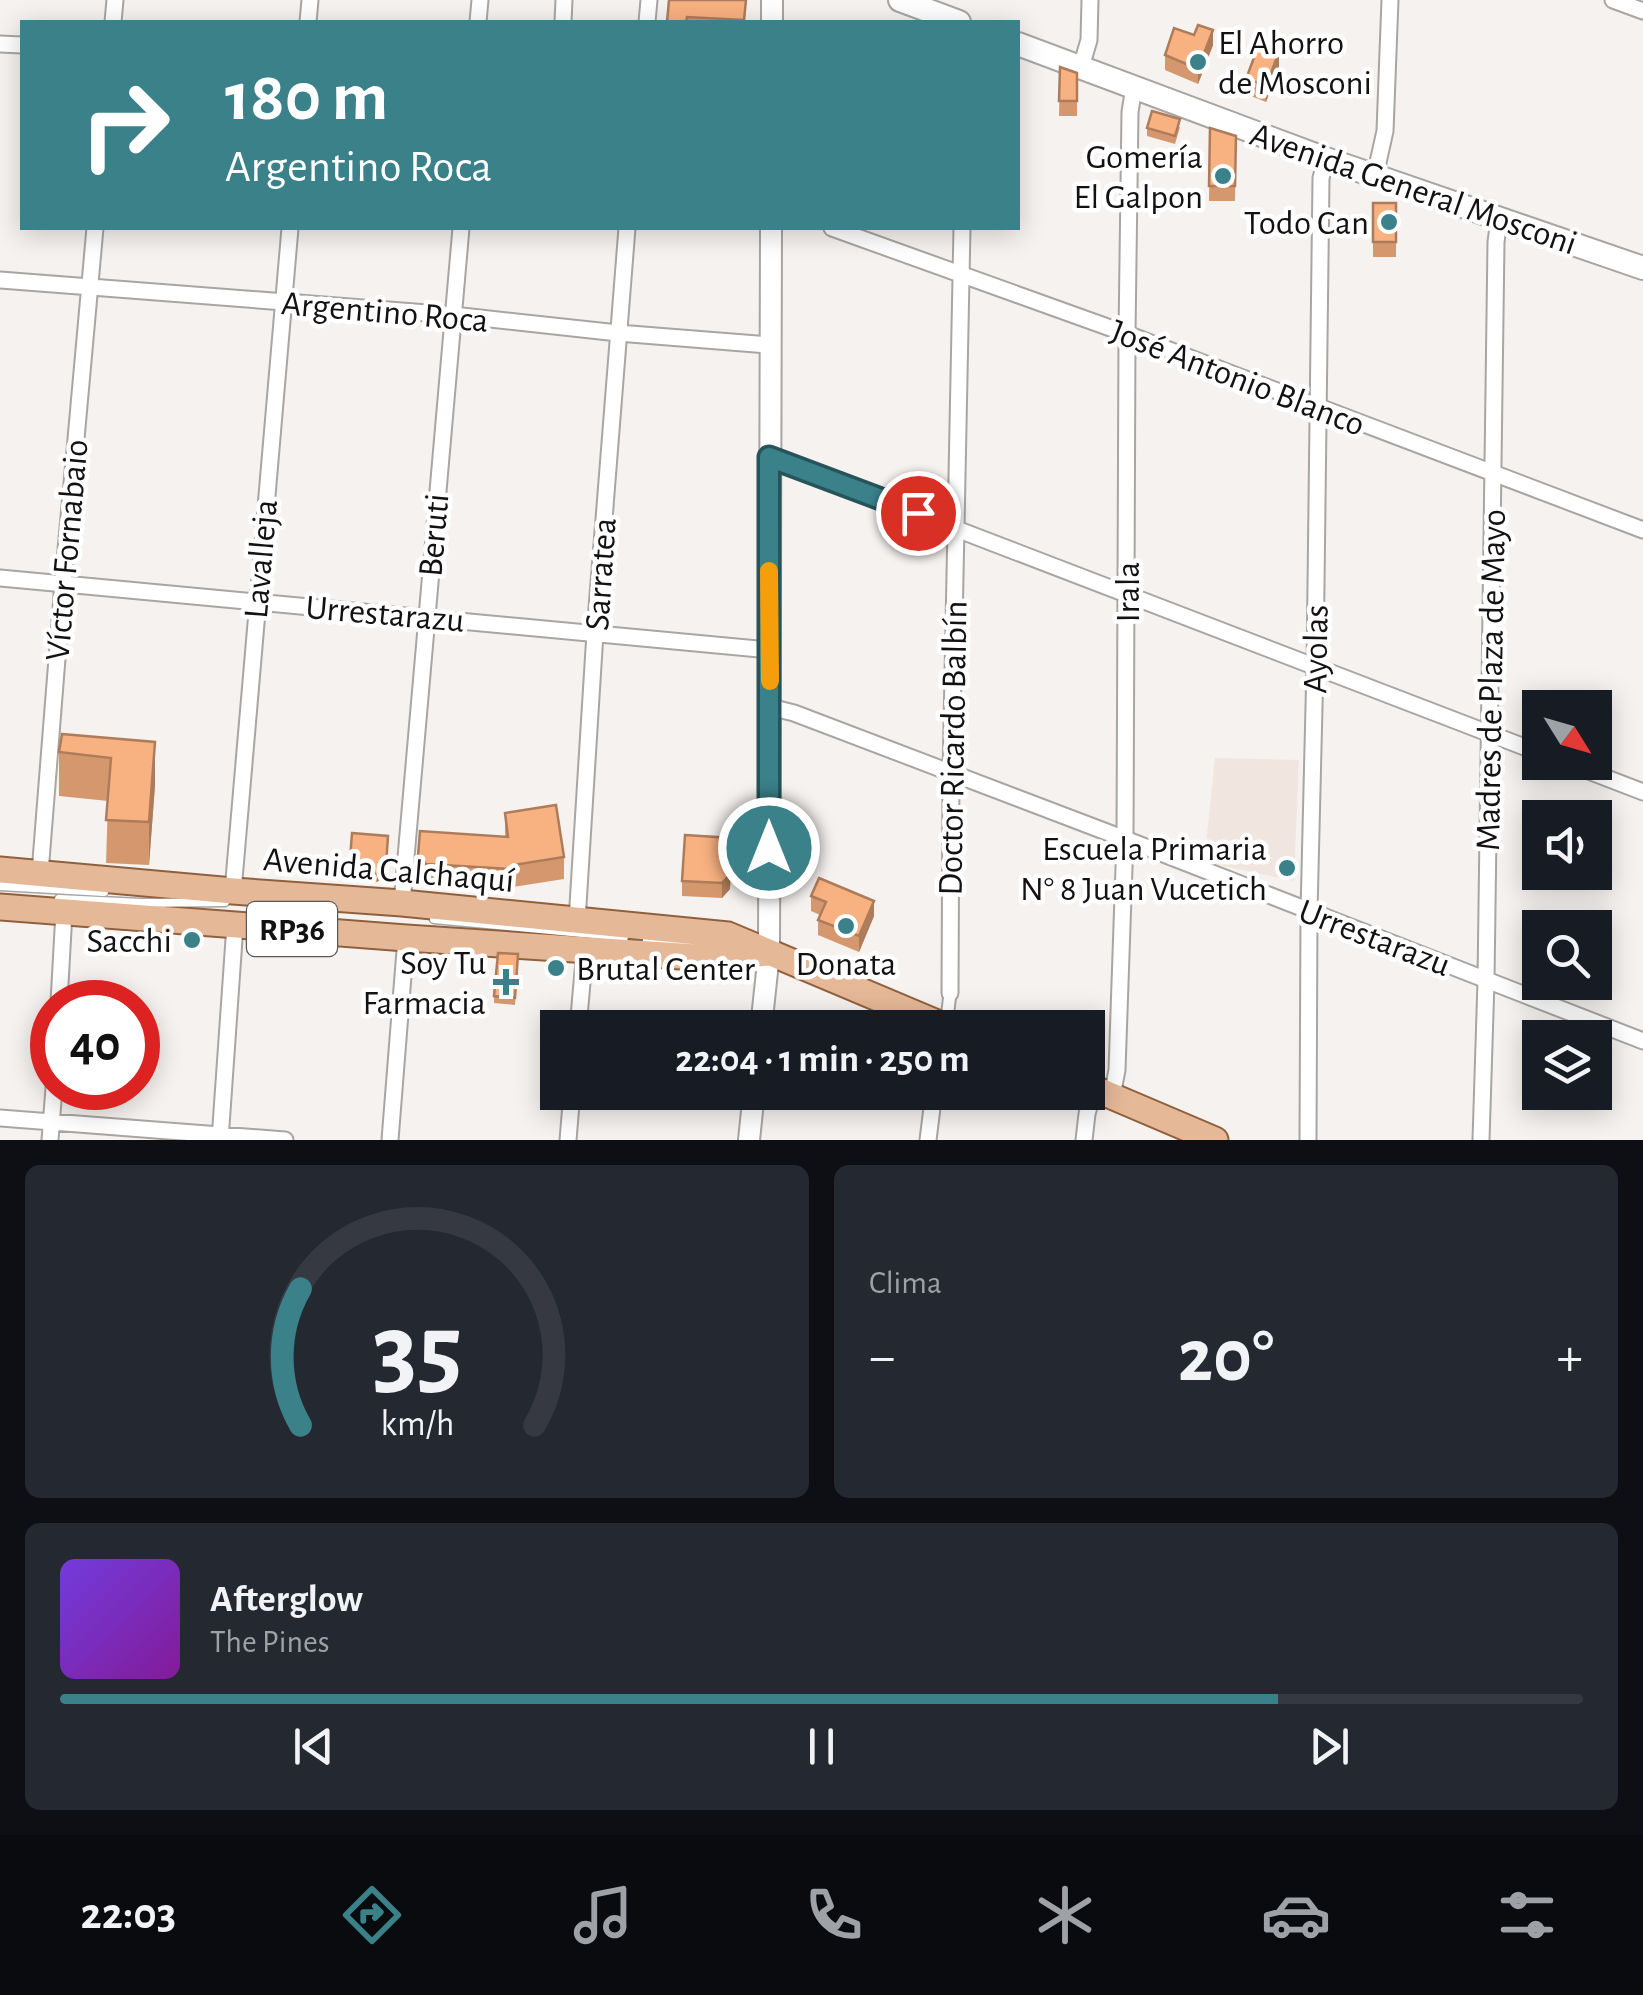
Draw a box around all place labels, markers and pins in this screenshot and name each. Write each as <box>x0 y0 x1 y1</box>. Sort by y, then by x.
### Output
place label: El Ahorro de Mosconi <box>1218 26 1372 101</box>
marker: El Ahorro de Mosconi <box>1187 51 1209 73</box>
place label: Gomería El Galpon <box>1074 140 1203 215</box>
marker: Gomería El Galpon <box>1212 165 1234 187</box>
place label: Todo Can <box>1244 206 1369 241</box>
marker: Todo Can <box>1378 211 1400 233</box>
pin <box>876 471 961 556</box>
place label: Escuela Primaria N° 8 Juan Vucetich <box>1020 832 1267 907</box>
marker: Escuela Primaria N° 8 Juan Vucetich <box>1276 857 1298 879</box>
marker: Donata <box>835 915 857 937</box>
place label: Sacchi <box>86 924 172 959</box>
marker: Sacchi <box>181 929 203 951</box>
place label: Soy Tu Farmacia <box>362 946 486 1021</box>
place label: Donata <box>795 947 897 982</box>
place label: Brutal Center <box>576 952 756 987</box>
marker: Brutal Center <box>545 957 567 979</box>
marker: Soy Tu Farmacia <box>495 971 517 993</box>

